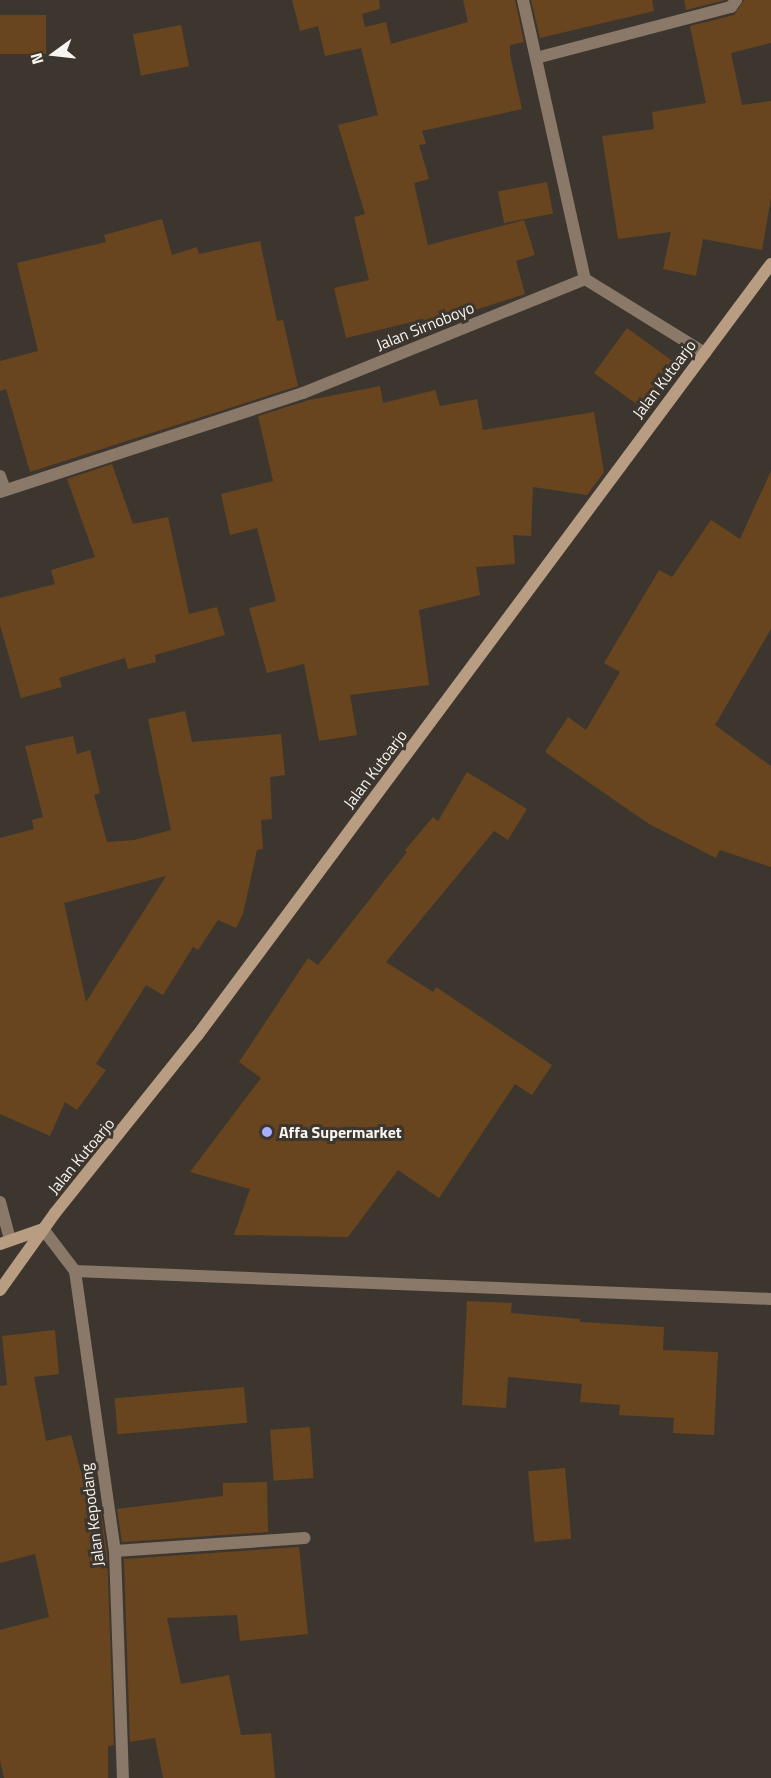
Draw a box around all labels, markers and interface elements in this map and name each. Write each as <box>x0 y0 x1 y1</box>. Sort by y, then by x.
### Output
north arrow <box>24 24 84 84</box>
text: N <box>24 50 50 67</box>
street label: Jalan Sirnoboyo <box>373 298 477 354</box>
street label: Jalan Kutoarjo <box>628 336 700 422</box>
street label: Jalan Kutoarjo <box>339 726 411 812</box>
street label: Jalan Kutoarjo <box>44 1114 118 1198</box>
place label: Affa Supermarket <box>279 1122 402 1142</box>
marker: Affa Supermarket <box>260 1125 274 1139</box>
street label: Jalan Kepodang <box>76 1462 108 1568</box>

